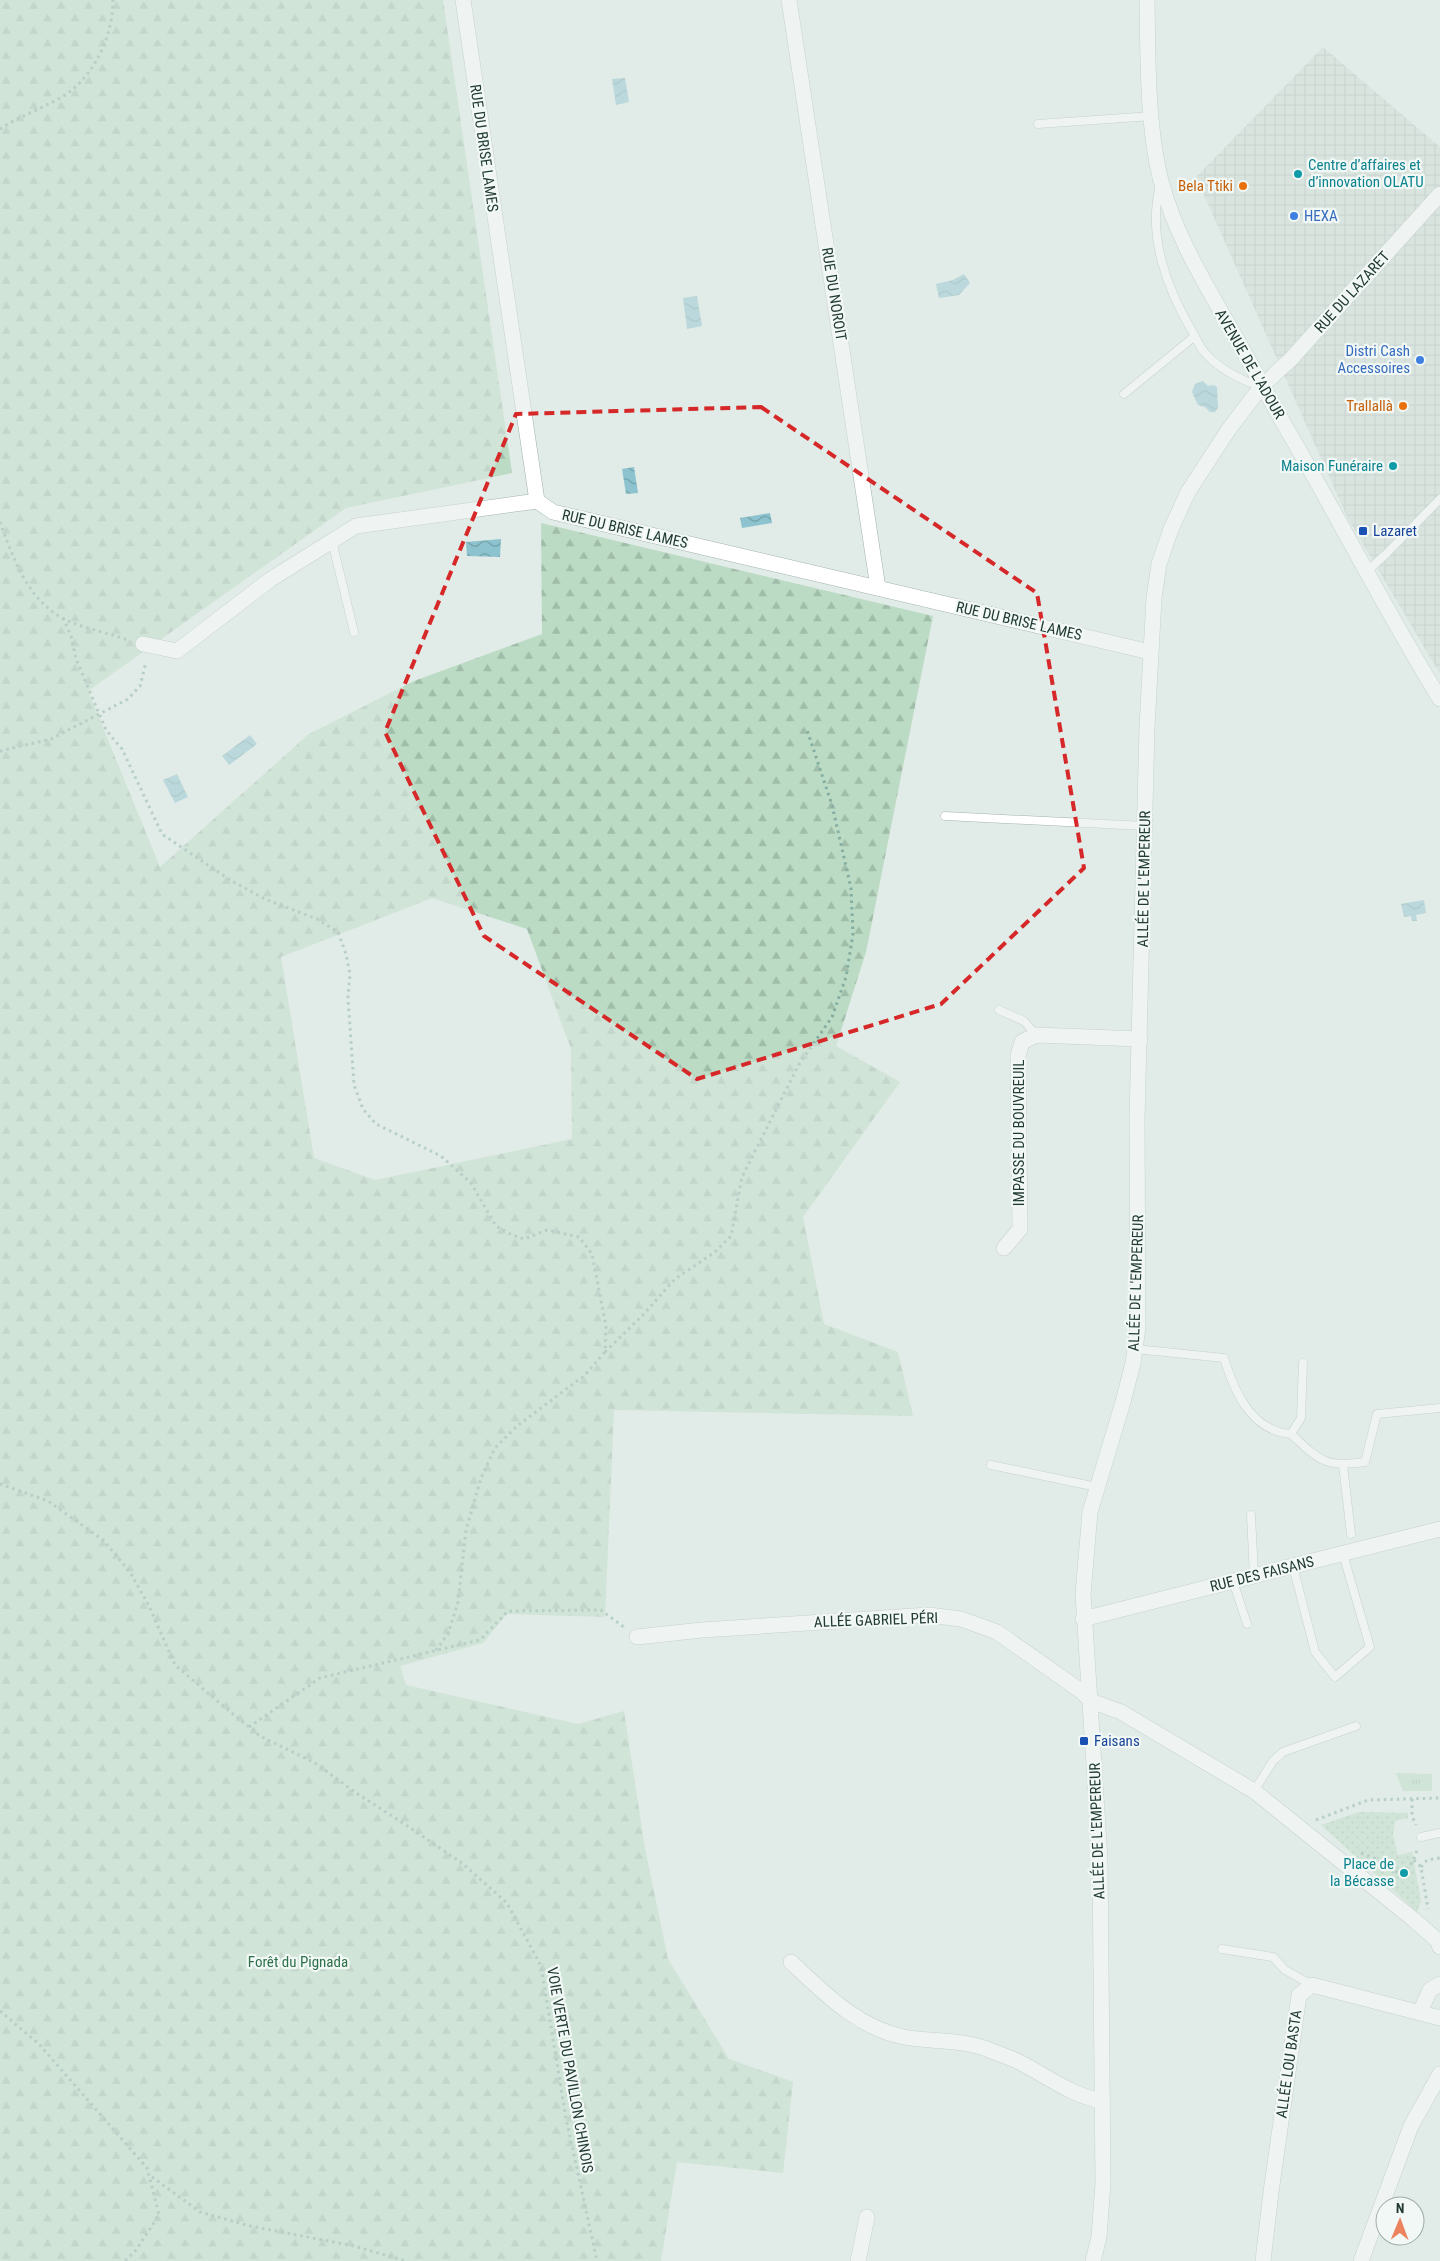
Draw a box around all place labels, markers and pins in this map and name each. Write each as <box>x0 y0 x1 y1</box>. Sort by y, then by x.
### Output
place label: Centre d’affaires et d’innovation OLATU <box>1308 156 1424 191</box>
marker: Centre d’affaires et d’innovation OLATU <box>1292 168 1304 180</box>
place label: Bela Ttiki <box>1178 177 1233 195</box>
marker: Bela Ttiki <box>1237 180 1249 192</box>
place label: HEXA <box>1304 207 1338 225</box>
marker: HEXA <box>1288 210 1300 222</box>
place label: Distri Cash Accessoires <box>1338 342 1410 377</box>
marker: Distri Cash Accessoires <box>1414 354 1426 366</box>
place label: Trallallà <box>1346 397 1393 415</box>
marker: Trallallà <box>1397 400 1409 412</box>
place label: Maison Funéraire <box>1281 457 1383 475</box>
marker: Maison Funéraire <box>1387 460 1399 472</box>
place label: Lazaret <box>1373 522 1417 540</box>
marker: Lazaret <box>1357 525 1369 537</box>
place label: Faisans <box>1094 1732 1140 1750</box>
marker: Faisans <box>1078 1735 1090 1747</box>
place label: Place de la Bécasse <box>1330 1855 1394 1890</box>
marker: Place de la Bécasse <box>1398 1867 1410 1879</box>

